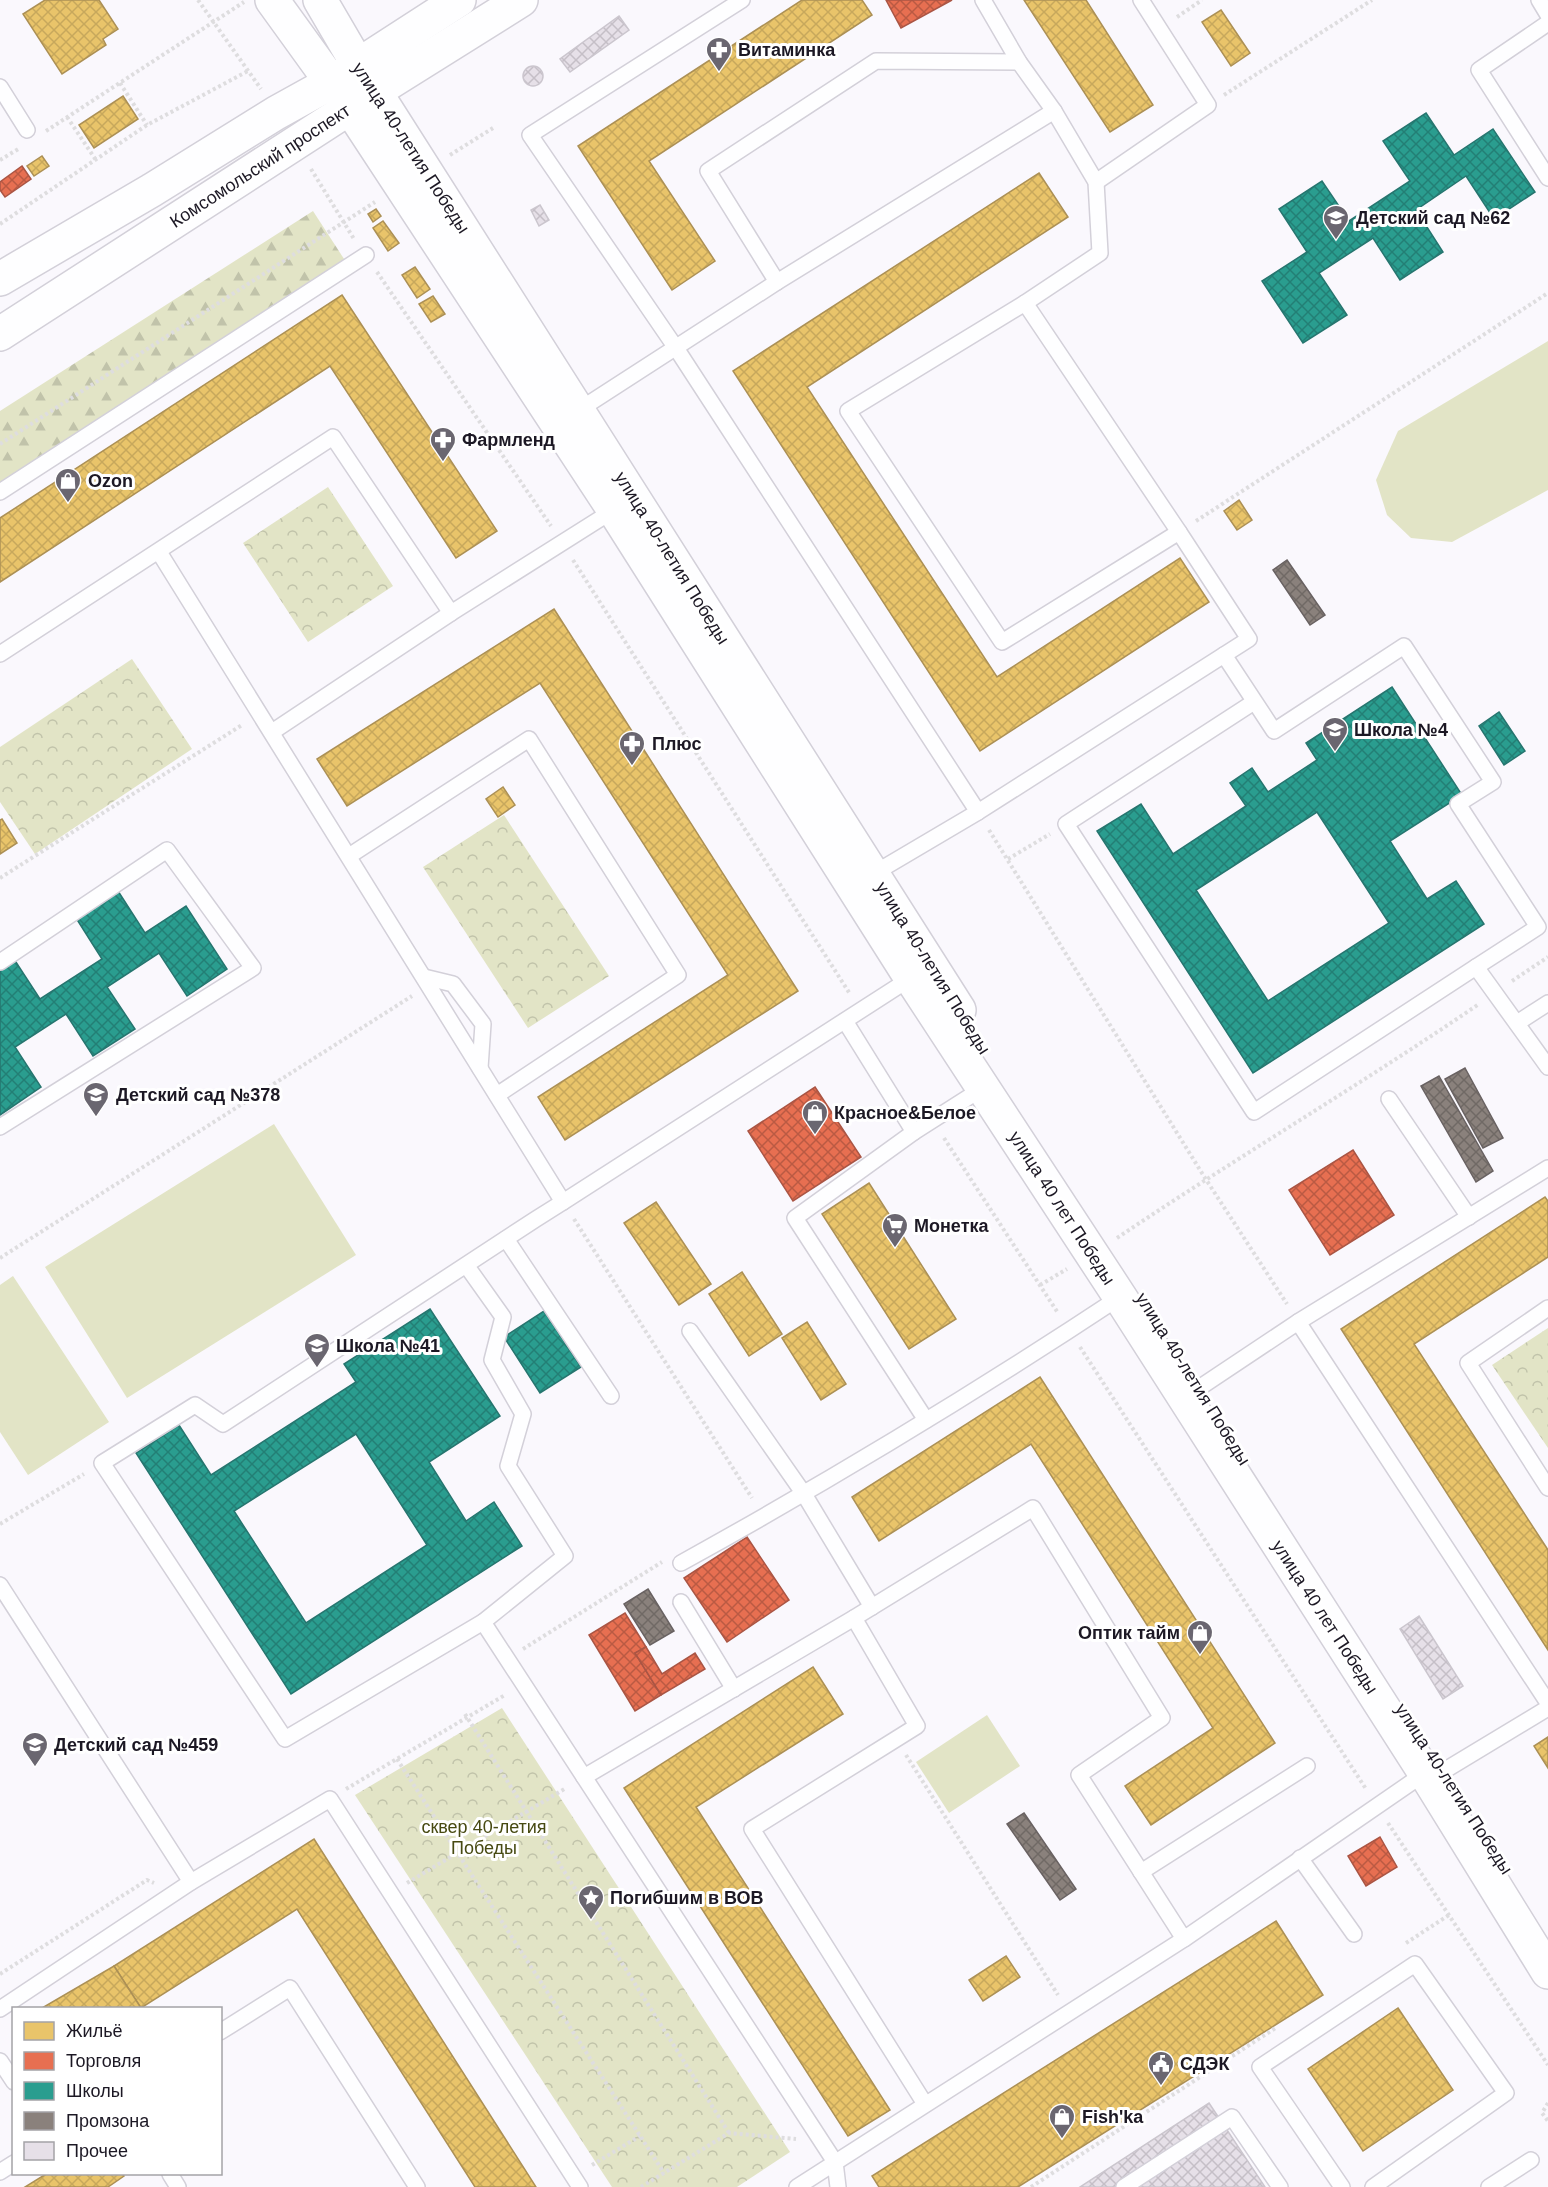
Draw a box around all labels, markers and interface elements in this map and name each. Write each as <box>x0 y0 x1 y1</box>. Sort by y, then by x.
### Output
pharmacy icon: Витаминка <box>704 35 734 73</box>
place label: Витаминка <box>738 40 836 60</box>
street label: улица 40-летия Победы <box>348 59 474 237</box>
street label: Комсомольский проспект <box>166 100 354 232</box>
school or university icon: Детский сад №62 <box>1321 203 1351 241</box>
place label: Детский сад №62 <box>1356 208 1510 228</box>
pharmacy icon: Фармленд <box>428 425 458 463</box>
place label: Фармленд <box>462 430 556 450</box>
shop icon: Ozon <box>53 466 83 504</box>
street label: улица 40-летия Победы <box>611 468 733 648</box>
place label: Ozon <box>88 471 133 491</box>
school or university icon: Школа №4 <box>1320 715 1350 753</box>
place label: Школа №4 <box>1354 720 1448 740</box>
pharmacy icon: Плюс <box>617 729 647 767</box>
place label: Плюс <box>652 734 702 754</box>
street label: улица 40-летия Победы <box>872 878 994 1058</box>
school or university icon: Детский сад №378 <box>81 1080 111 1118</box>
place label: Детский сад №378 <box>116 1085 280 1105</box>
shop icon: Красное&Белое <box>800 1098 830 1136</box>
place label: Красное&Белое <box>834 1103 976 1123</box>
street label: улица 40 лет Победы <box>1005 1128 1119 1288</box>
supermarket icon: Монетка <box>880 1211 910 1249</box>
place label: Монетка <box>914 1216 989 1236</box>
street label: улица 40-летия Победы <box>1132 1289 1254 1469</box>
school or university icon: Школа №41 <box>302 1331 332 1369</box>
place label: Школа №41 <box>336 1336 440 1356</box>
street label: улица 40 лет Победы <box>1268 1537 1382 1697</box>
shop icon: Оптик тайм <box>1185 1618 1215 1656</box>
place label: Оптик тайм <box>1078 1623 1180 1643</box>
street label: улица 40-летия Победы <box>1391 1700 1517 1878</box>
school or university icon: Детский сад №459 <box>20 1730 50 1768</box>
place label: Детский сад №459 <box>54 1735 218 1755</box>
park label: сквер 40-летия Победы <box>421 1817 547 1858</box>
place icon: Погибшим в ВОВ <box>576 1883 606 1921</box>
place label: Погибшим в ВОВ <box>610 1888 764 1908</box>
legend <box>12 2007 222 2175</box>
text: Жильё <box>66 2021 123 2041</box>
public building icon: СДЭК <box>1146 2049 1176 2087</box>
text: Торговля <box>66 2051 141 2071</box>
place label: СДЭК <box>1180 2054 1230 2074</box>
text: Школы <box>66 2081 124 2101</box>
shop icon: Fish'ka <box>1047 2102 1077 2140</box>
place label: Fish'ka <box>1082 2107 1144 2127</box>
text: Промзона <box>66 2111 150 2131</box>
text: Прочее <box>66 2141 128 2161</box>

